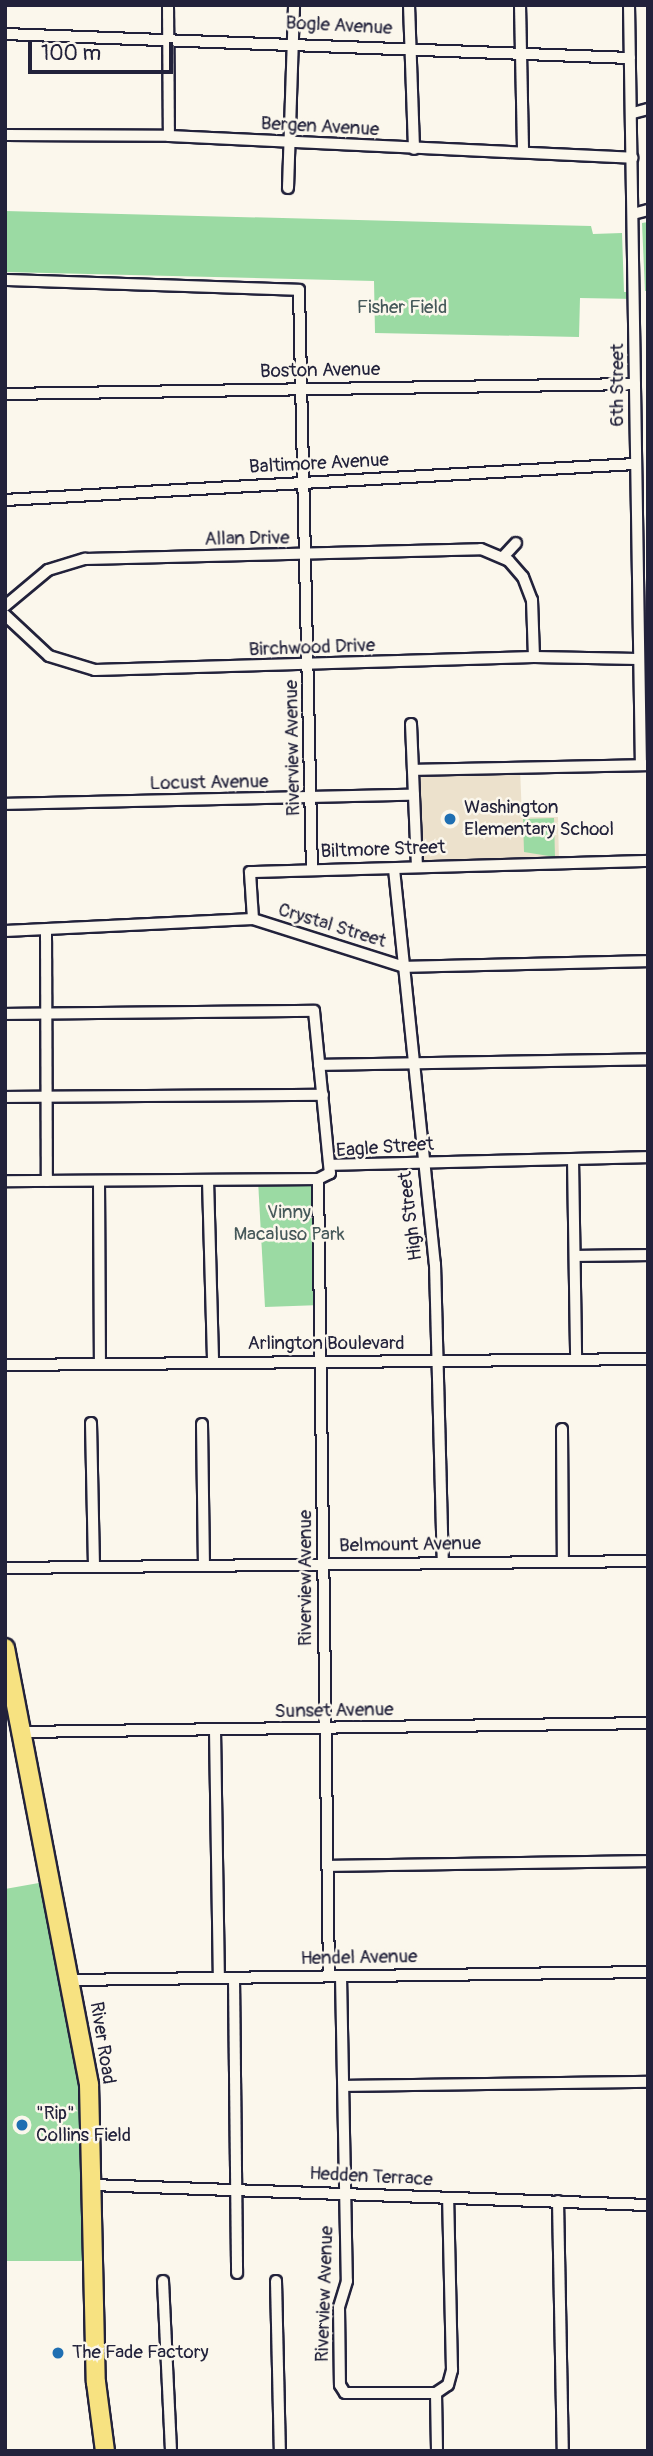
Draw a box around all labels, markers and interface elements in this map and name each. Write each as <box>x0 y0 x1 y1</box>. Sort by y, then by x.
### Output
street label: Bogle Avenue <box>285 12 393 40</box>
scale bar <box>32 28 177 72</box>
text: 100 m <box>41 40 101 67</box>
street label: Bergen Avenue <box>260 113 380 141</box>
park label: Fisher Field <box>357 297 447 319</box>
street label: 6th Street <box>607 343 629 427</box>
street label: Boston Avenue <box>260 359 380 383</box>
street label: Baltimore Avenue <box>248 449 390 479</box>
street label: Allan Drive <box>204 527 290 551</box>
street label: Birchwood Drive <box>248 634 376 662</box>
street label: Riverview Avenue <box>280 680 306 816</box>
street label: Locust Avenue <box>149 771 269 795</box>
place label: Washington Elementary School <box>464 797 614 841</box>
marker: Washington Elementary School <box>442 811 458 827</box>
street label: Biltmore Street <box>320 836 446 864</box>
street label: Crystal Street <box>275 899 389 953</box>
street label: Eagle Street <box>335 1133 435 1163</box>
street label: High Street <box>394 1170 428 1262</box>
park label: Vinny Macaluso Park <box>233 1202 345 1246</box>
street label: Arlington Boulevard <box>247 1333 405 1355</box>
street label: Riverview Avenue <box>295 1510 317 1646</box>
street label: Belmount Avenue <box>339 1532 481 1558</box>
street label: Sunset Avenue <box>274 1699 394 1723</box>
street label: Hendel Avenue <box>300 1946 418 1970</box>
street label: River Road <box>84 2000 120 2086</box>
place label: "Rip" Collins Field <box>36 2103 131 2147</box>
marker: "Rip" Collins Field <box>14 2117 30 2133</box>
street label: Hedden Terrace <box>309 2162 433 2192</box>
street label: Riverview Avenue <box>311 2225 339 2363</box>
place label: The Fade Factory <box>72 2342 209 2364</box>
marker: The Fade Factory <box>50 2345 66 2361</box>

